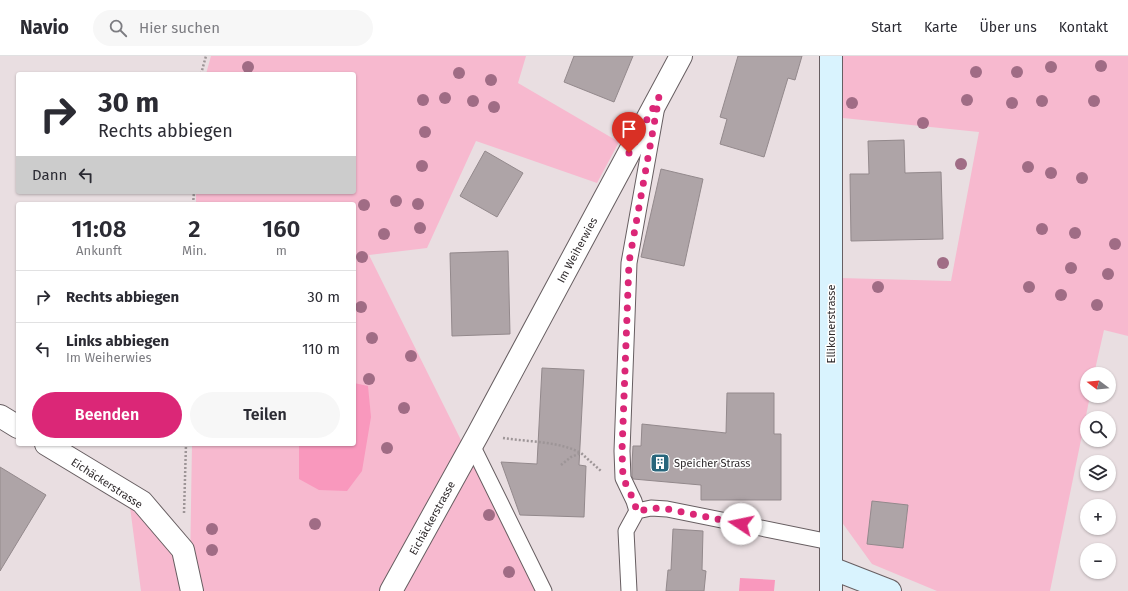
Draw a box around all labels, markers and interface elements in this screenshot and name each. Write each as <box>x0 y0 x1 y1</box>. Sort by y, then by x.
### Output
search box <box>93 10 373 46</box>
text: Navio <box>20 16 69 39</box>
icon: search <box>107 17 129 39</box>
text: Hier suchen <box>139 19 220 37</box>
text: Start <box>871 19 902 36</box>
text: Karte <box>924 19 958 36</box>
text: Über uns <box>980 19 1037 36</box>
text: Kontakt <box>1059 19 1108 36</box>
text: 30 m <box>98 86 159 119</box>
icon: right <box>32 88 84 140</box>
pin <box>612 112 646 153</box>
icon: arrive <box>618 118 640 140</box>
text: Rechts abbiegen <box>98 120 233 142</box>
icon: left <box>75 164 97 186</box>
text: Dann <box>32 166 67 184</box>
text: 11:08 <box>72 215 127 243</box>
text: 2 <box>188 215 200 243</box>
text: 160 <box>262 215 300 243</box>
street label: Im Weiherwies <box>555 215 600 285</box>
text: Ankunft <box>76 243 122 258</box>
text: Min. <box>182 243 207 258</box>
text: m <box>276 243 287 258</box>
street label: Ellikonerstrasse <box>825 285 838 363</box>
icon: right <box>32 286 54 308</box>
text: Rechts abbiegen <box>66 288 179 306</box>
text: 30 m <box>307 288 340 306</box>
text: Links abbiegen <box>66 332 169 350</box>
icon: left <box>32 338 54 360</box>
text: 110 m <box>302 340 340 358</box>
text: Im Weiherwies <box>66 350 152 365</box>
north arrow <box>1080 367 1116 403</box>
map controls <box>1080 367 1116 579</box>
button: Beenden <box>32 392 182 438</box>
button: Teilen <box>190 392 340 438</box>
button: search <box>1080 411 1116 447</box>
building icon: Speicher Strass <box>649 452 671 474</box>
street label: Eichäckerstrasse <box>69 455 145 511</box>
button: layers <box>1080 455 1116 491</box>
place label: Speicher Strass <box>674 457 750 470</box>
street label: Eichäckerstrasse <box>407 479 458 557</box>
button: + <box>1080 499 1116 535</box>
position arrow <box>720 503 762 545</box>
button: − <box>1080 543 1116 579</box>

